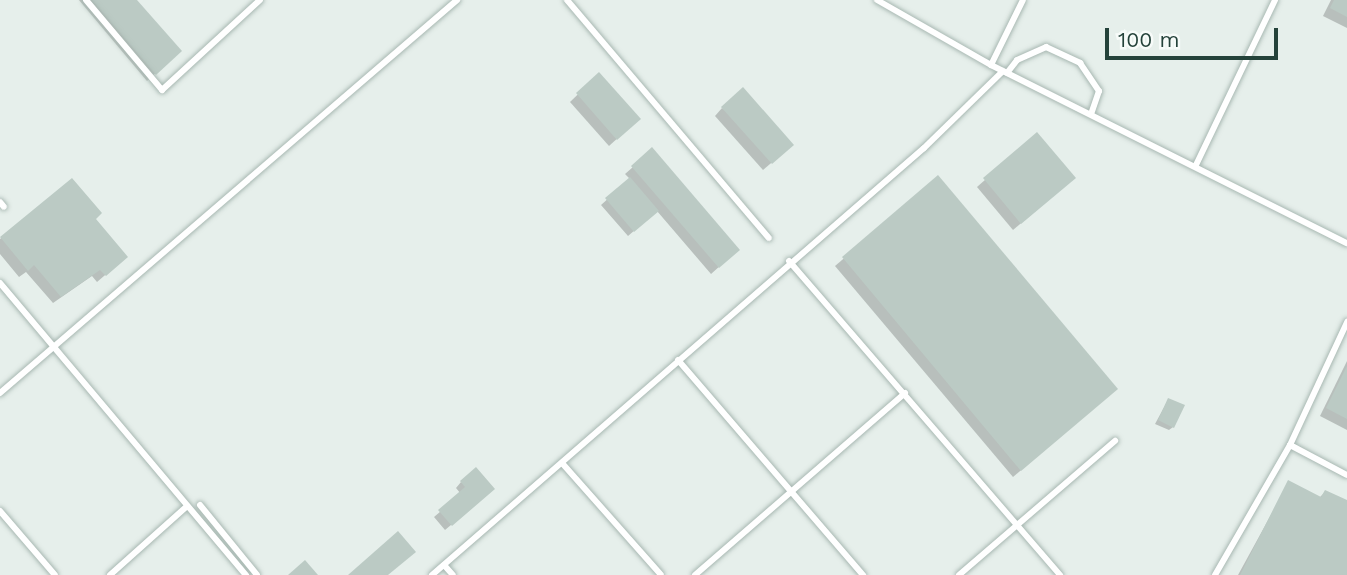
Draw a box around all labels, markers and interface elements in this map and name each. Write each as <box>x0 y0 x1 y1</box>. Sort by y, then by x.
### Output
scale bar <box>1109 14 1282 58</box>
text: 100 m <box>1118 27 1180 52</box>

